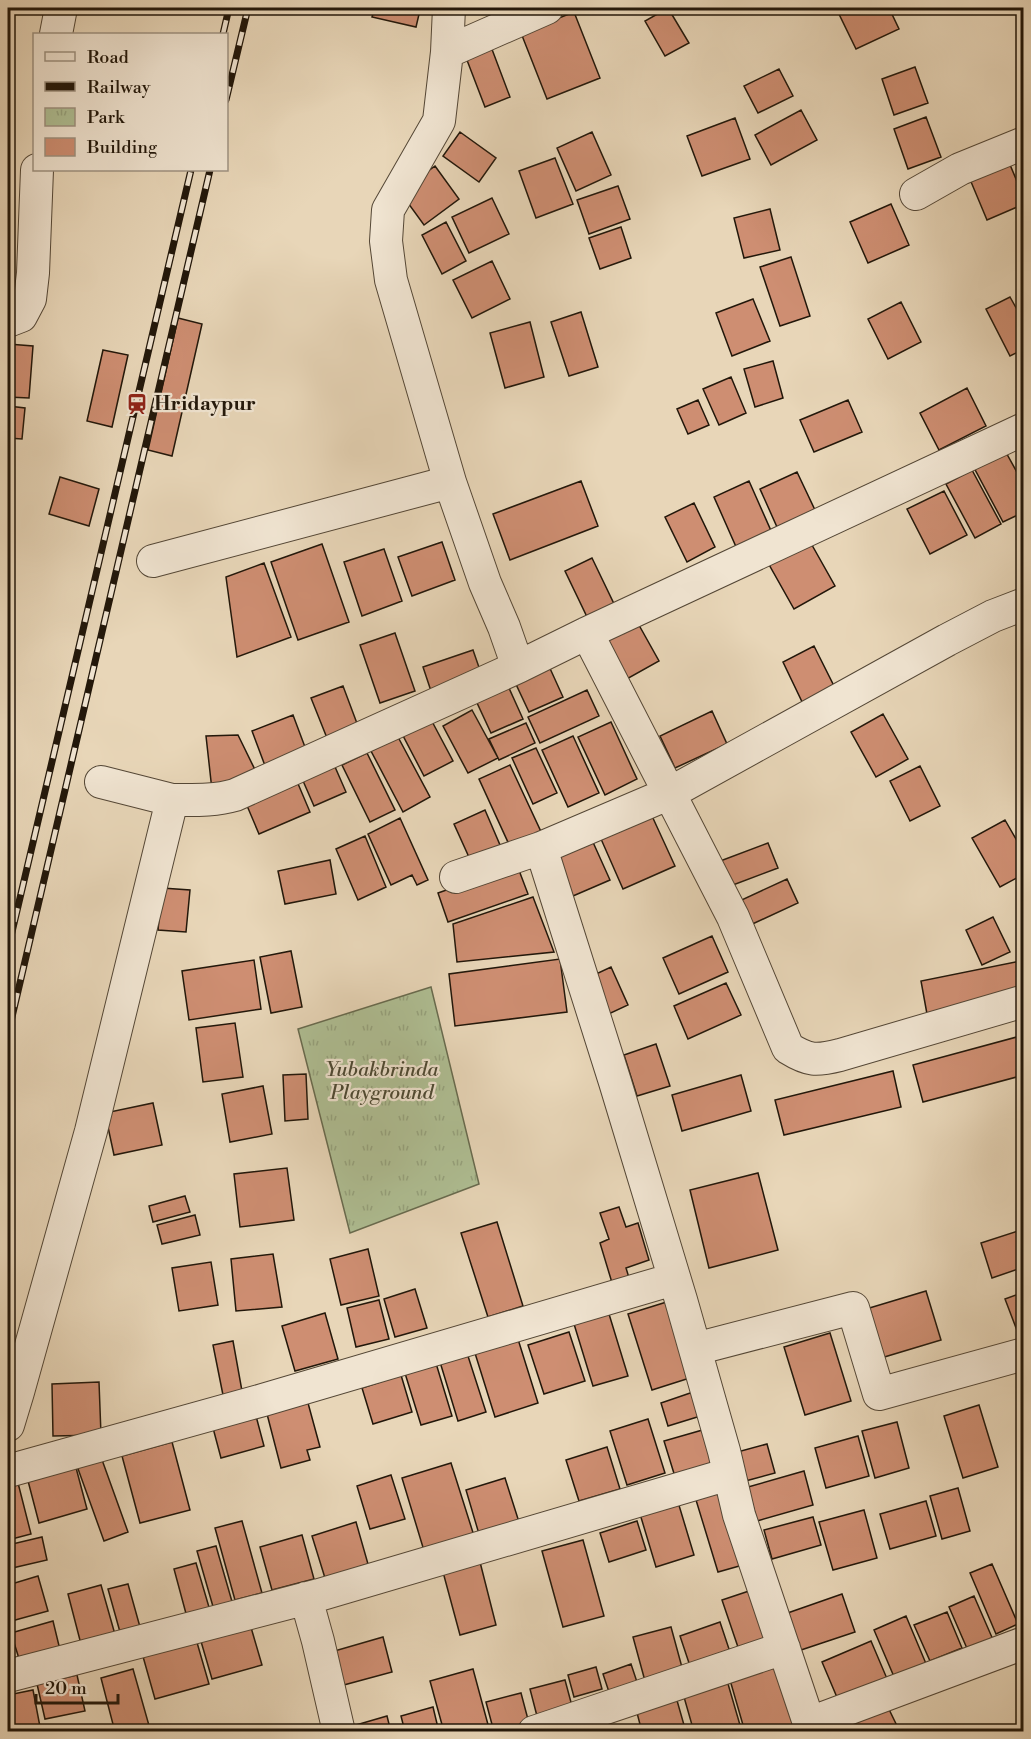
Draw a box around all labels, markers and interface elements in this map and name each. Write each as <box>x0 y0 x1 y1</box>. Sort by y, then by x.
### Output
legend <box>33 33 228 171</box>
text: Road <box>87 46 130 69</box>
text: Railway <box>87 76 151 99</box>
text: Park <box>87 106 126 129</box>
text: Building <box>86 136 158 159</box>
station icon: Hridaypur <box>125 392 149 416</box>
place label: Hridaypur <box>154 392 256 417</box>
park label: Yubakbrinda Playground <box>326 1058 439 1106</box>
scale bar <box>36 1667 118 1705</box>
text: 20 m <box>45 1677 87 1700</box>

